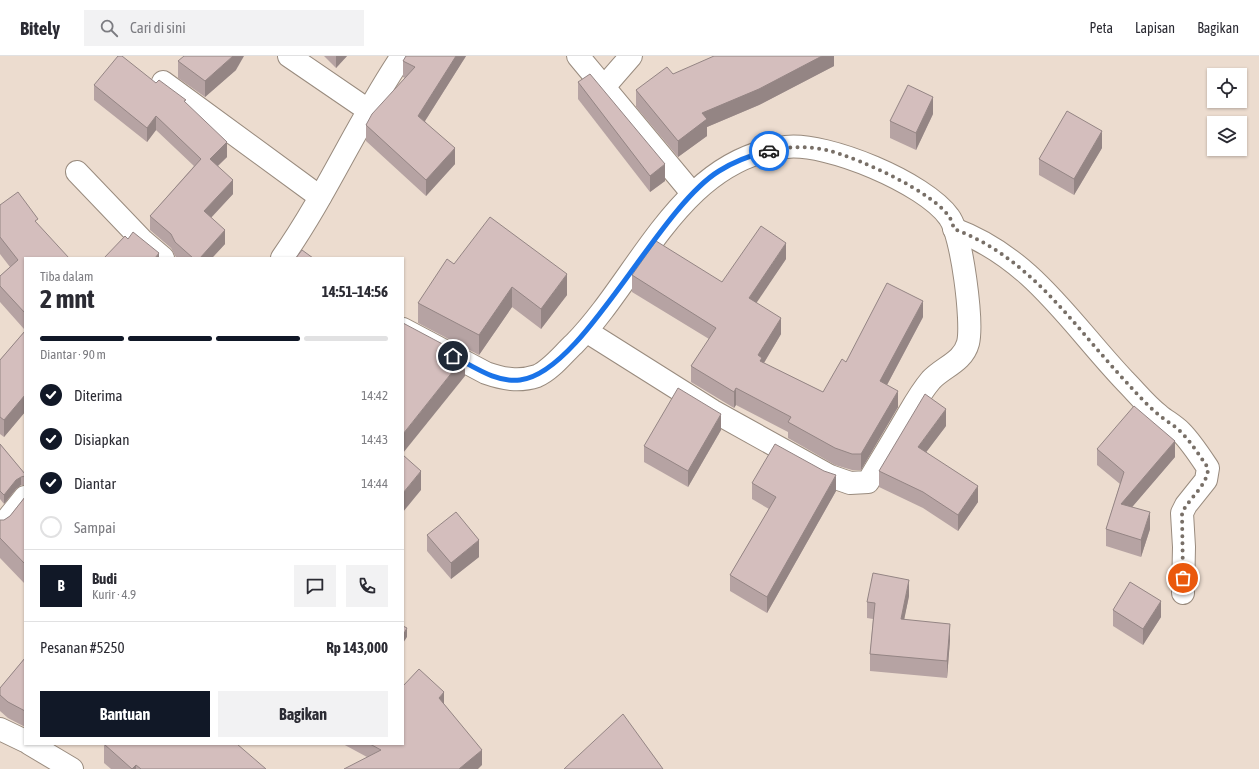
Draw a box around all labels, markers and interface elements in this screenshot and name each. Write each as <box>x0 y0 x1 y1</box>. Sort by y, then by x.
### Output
search box <box>84 10 364 46</box>
text: Bitely <box>20 17 60 39</box>
icon: search <box>98 17 120 39</box>
text: Cari di sini <box>130 19 186 36</box>
text: Peta <box>1089 20 1113 36</box>
text: Lapisan <box>1135 20 1175 36</box>
text: Bagikan <box>1197 20 1239 36</box>
map controls <box>1207 68 1247 156</box>
button: locate <box>1207 68 1247 108</box>
button: layers <box>1207 116 1247 156</box>
courier <box>749 131 789 171</box>
icon: car <box>758 140 780 162</box>
text: Tiba dalam <box>40 269 93 284</box>
text: 14:51–14:56 <box>322 283 388 300</box>
text: 2 mnt <box>40 284 95 314</box>
pin <box>436 339 470 373</box>
icon: home <box>442 345 464 367</box>
text: Diantar · 90 m <box>40 347 106 362</box>
icon: check <box>40 384 62 406</box>
text: Diterima <box>74 387 122 404</box>
text: 14:42 <box>361 388 388 403</box>
icon: check <box>40 428 62 450</box>
text: Disiapkan <box>74 431 130 448</box>
text: 14:43 <box>361 432 388 447</box>
icon: check <box>40 472 62 494</box>
text: Diantar <box>74 475 116 492</box>
text: 14:44 <box>361 476 388 491</box>
text: Sampai <box>74 519 116 536</box>
pin <box>1166 561 1200 595</box>
button: chat <box>294 565 336 607</box>
button: phone <box>346 565 388 607</box>
icon: bag <box>1172 567 1194 589</box>
text: Budi <box>92 570 117 587</box>
text: B <box>57 577 65 594</box>
text: Kurir · 4.9 <box>92 587 136 602</box>
text: Pesanan #5250 <box>40 639 125 656</box>
text: Rp 143,000 <box>326 639 388 656</box>
button: Bantuan <box>40 691 210 737</box>
button: Bagikan <box>218 691 388 737</box>

